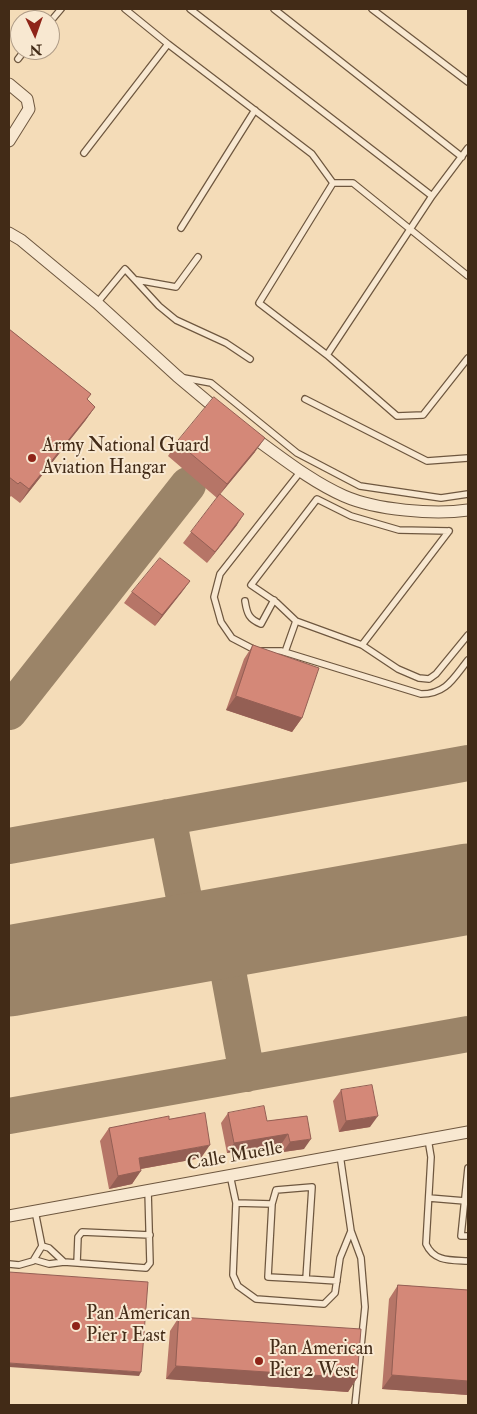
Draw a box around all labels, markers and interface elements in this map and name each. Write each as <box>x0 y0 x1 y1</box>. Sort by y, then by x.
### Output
north arrow <box>10 10 60 60</box>
text: N <box>29 41 42 58</box>
place label: Army National Guard Aviation Hangar <box>42 436 209 480</box>
marker: Army National Guard Aviation Hangar <box>26 452 38 464</box>
street label: Calle Muelle <box>185 1137 285 1177</box>
place label: Pan American Pier 1 East <box>86 1304 190 1348</box>
marker: Pan American Pier 1 East <box>70 1320 82 1332</box>
place label: Pan American Pier 2 West <box>269 1339 373 1383</box>
marker: Pan American Pier 2 West <box>253 1355 265 1367</box>

